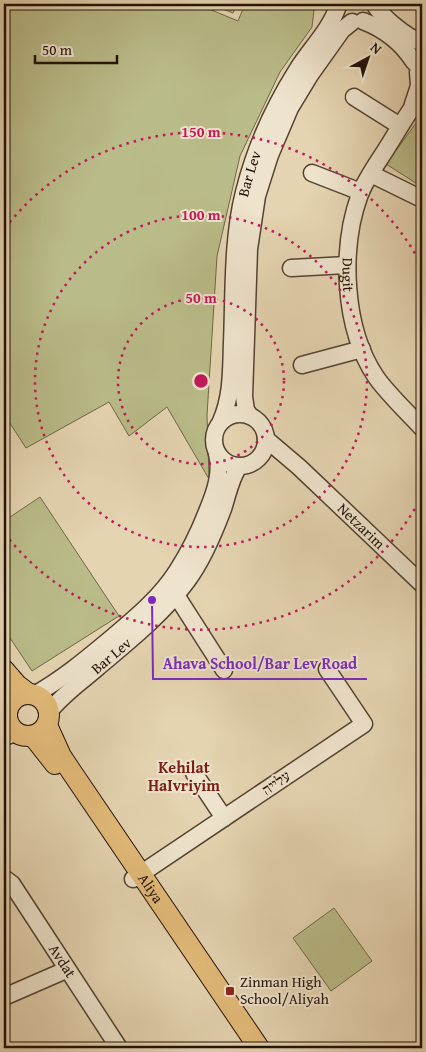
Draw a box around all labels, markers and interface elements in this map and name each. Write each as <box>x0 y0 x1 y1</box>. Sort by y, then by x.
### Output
scale bar <box>35 32 118 64</box>
north arrow <box>344 32 394 82</box>
text: N <box>366 37 387 59</box>
text: 50 m <box>42 39 73 60</box>
text: 150 m <box>181 121 221 142</box>
street label: Bar Lev <box>232 147 266 199</box>
text: 100 m <box>181 204 221 225</box>
street label: Dugit <box>337 257 360 293</box>
text: 50 m <box>185 287 217 308</box>
centre of rings <box>192 372 210 390</box>
street label: Netzarim <box>333 498 390 554</box>
street label: Bar Lev <box>86 632 136 679</box>
callout: Ahava School/Bar Lev Road <box>153 648 367 679</box>
text: Ahava School/Bar Lev Road <box>163 651 358 675</box>
district label: Kehilat HaIvriyim <box>148 755 220 797</box>
street label: עלייה <box>257 765 294 800</box>
street label: Aliya <box>133 869 169 907</box>
street label: Avdat <box>44 940 82 982</box>
place label: Zinman High School/Aliyah <box>240 971 330 1009</box>
marker: Zinman High School/Aliyah <box>224 985 236 997</box>

